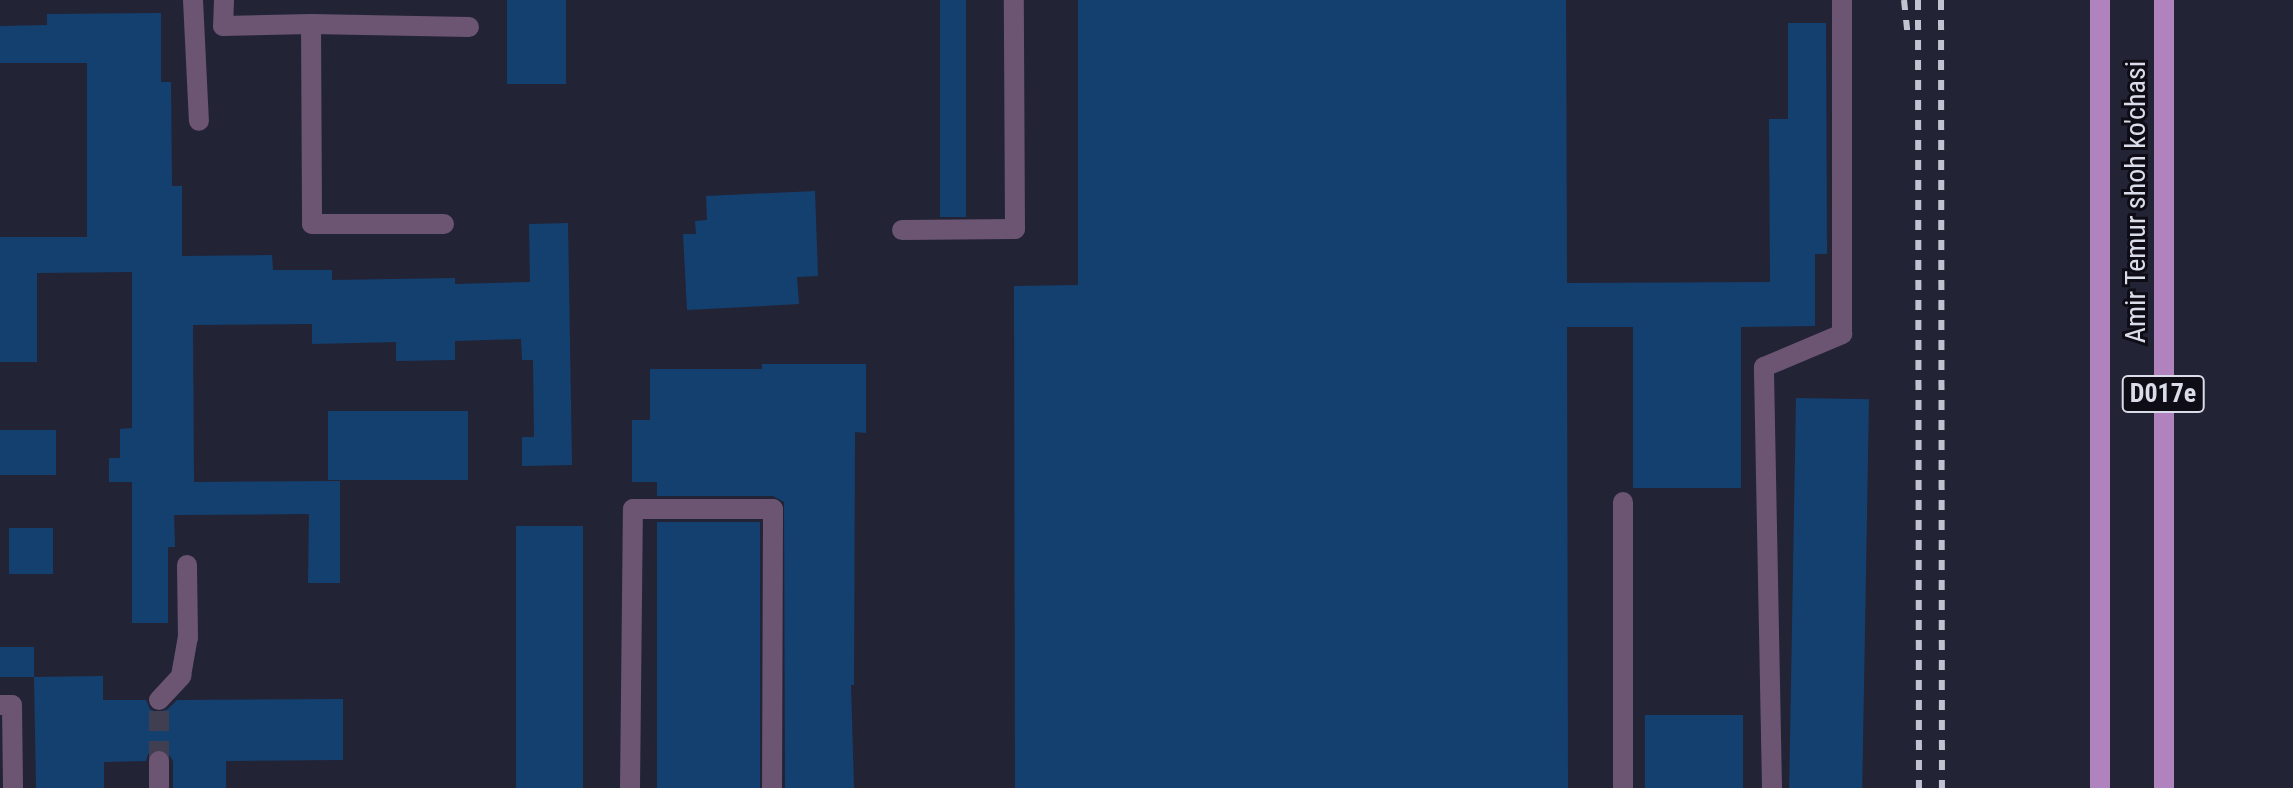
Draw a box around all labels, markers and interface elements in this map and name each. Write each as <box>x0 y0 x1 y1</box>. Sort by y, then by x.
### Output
street label: Amir Temur shoh ko'chasi <box>2119 61 2153 343</box>
road number: D017e <box>2121 372 2205 416</box>

